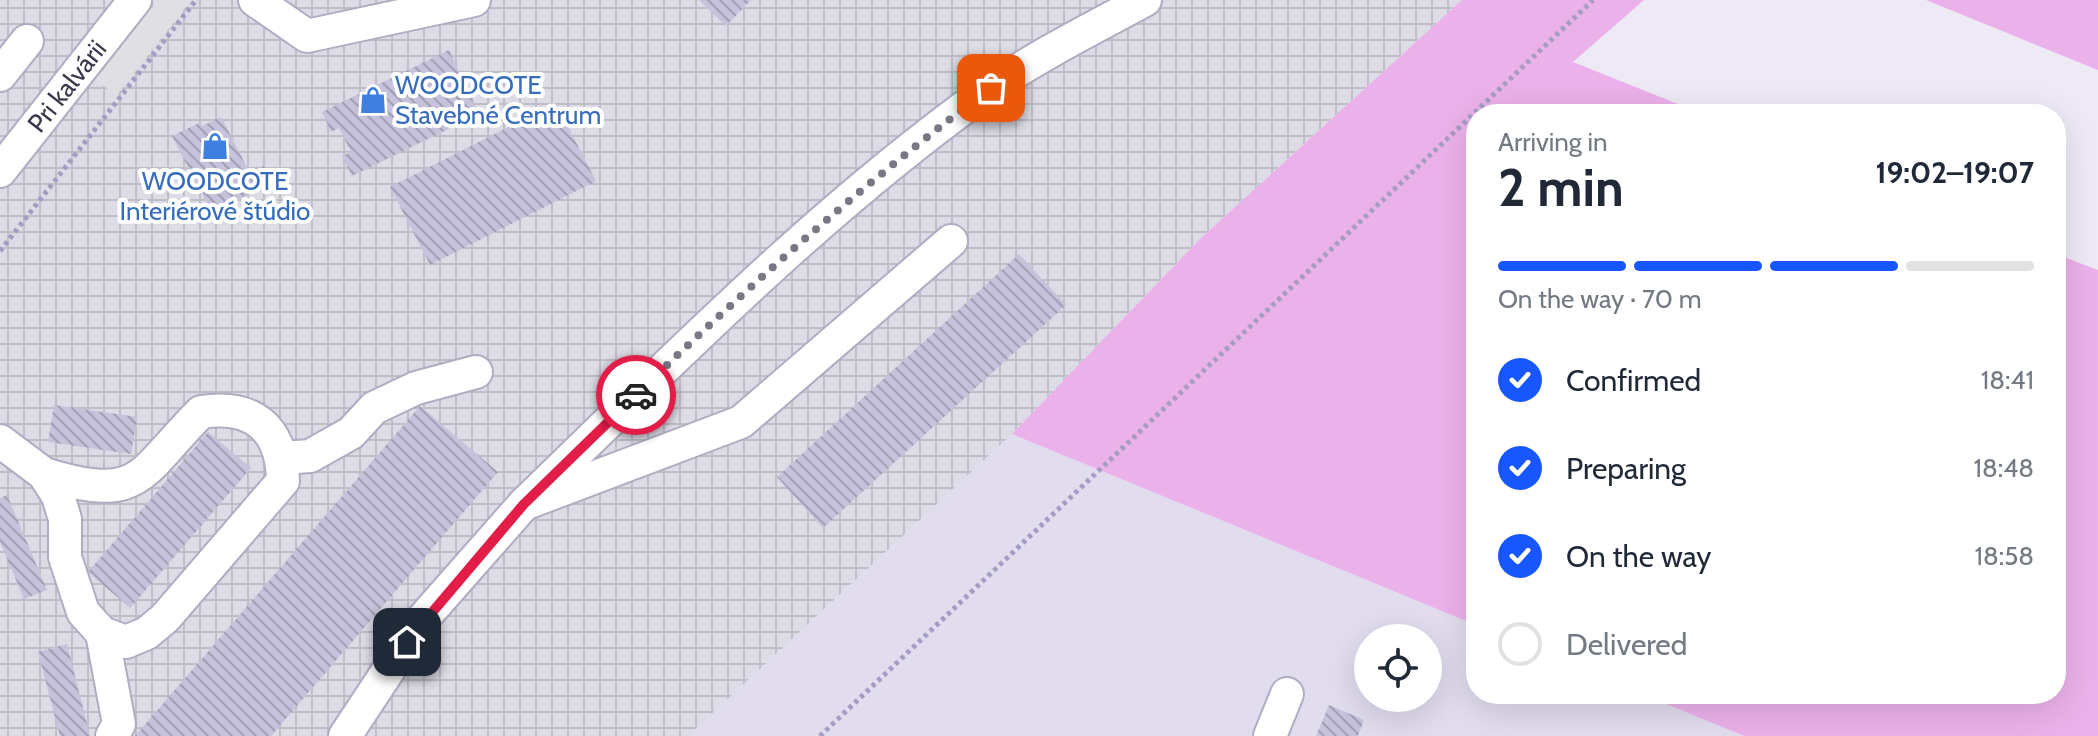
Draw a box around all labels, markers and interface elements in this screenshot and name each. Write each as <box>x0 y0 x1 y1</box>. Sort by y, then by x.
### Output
street label: Pri kalvárii <box>21 34 113 139</box>
pin <box>957 54 1025 122</box>
icon: bag <box>969 66 1013 110</box>
place label: WOODCOTE Stavebné Centrum <box>395 69 601 131</box>
shop icon: WOODCOTE Stavebné Centrum <box>358 85 388 115</box>
text: Arriving in <box>1498 126 1608 158</box>
shop icon: WOODCOTE Interiérové štúdio <box>200 131 230 161</box>
text: 19:02–19:07 <box>1875 154 2034 191</box>
text: 2 min <box>1498 156 1624 219</box>
place label: WOODCOTE Interiérové štúdio <box>120 165 310 227</box>
text: On the way · 70 m <box>1498 283 1702 315</box>
courier <box>596 355 676 435</box>
icon: check <box>1498 358 1542 402</box>
text: Confirmed <box>1566 362 1701 399</box>
text: 18:41 <box>1981 364 2034 396</box>
icon: car <box>614 373 658 417</box>
icon: check <box>1498 446 1542 490</box>
text: Preparing <box>1566 450 1686 487</box>
text: 18:48 <box>1974 452 2034 484</box>
icon: check <box>1498 534 1542 578</box>
text: On the way <box>1566 538 1711 575</box>
text: 18:58 <box>1975 540 2034 572</box>
pin <box>373 608 441 676</box>
icon: home <box>385 620 429 664</box>
map controls <box>1354 624 1442 712</box>
button: locate <box>1354 624 1442 712</box>
text: Delivered <box>1566 626 1687 663</box>

